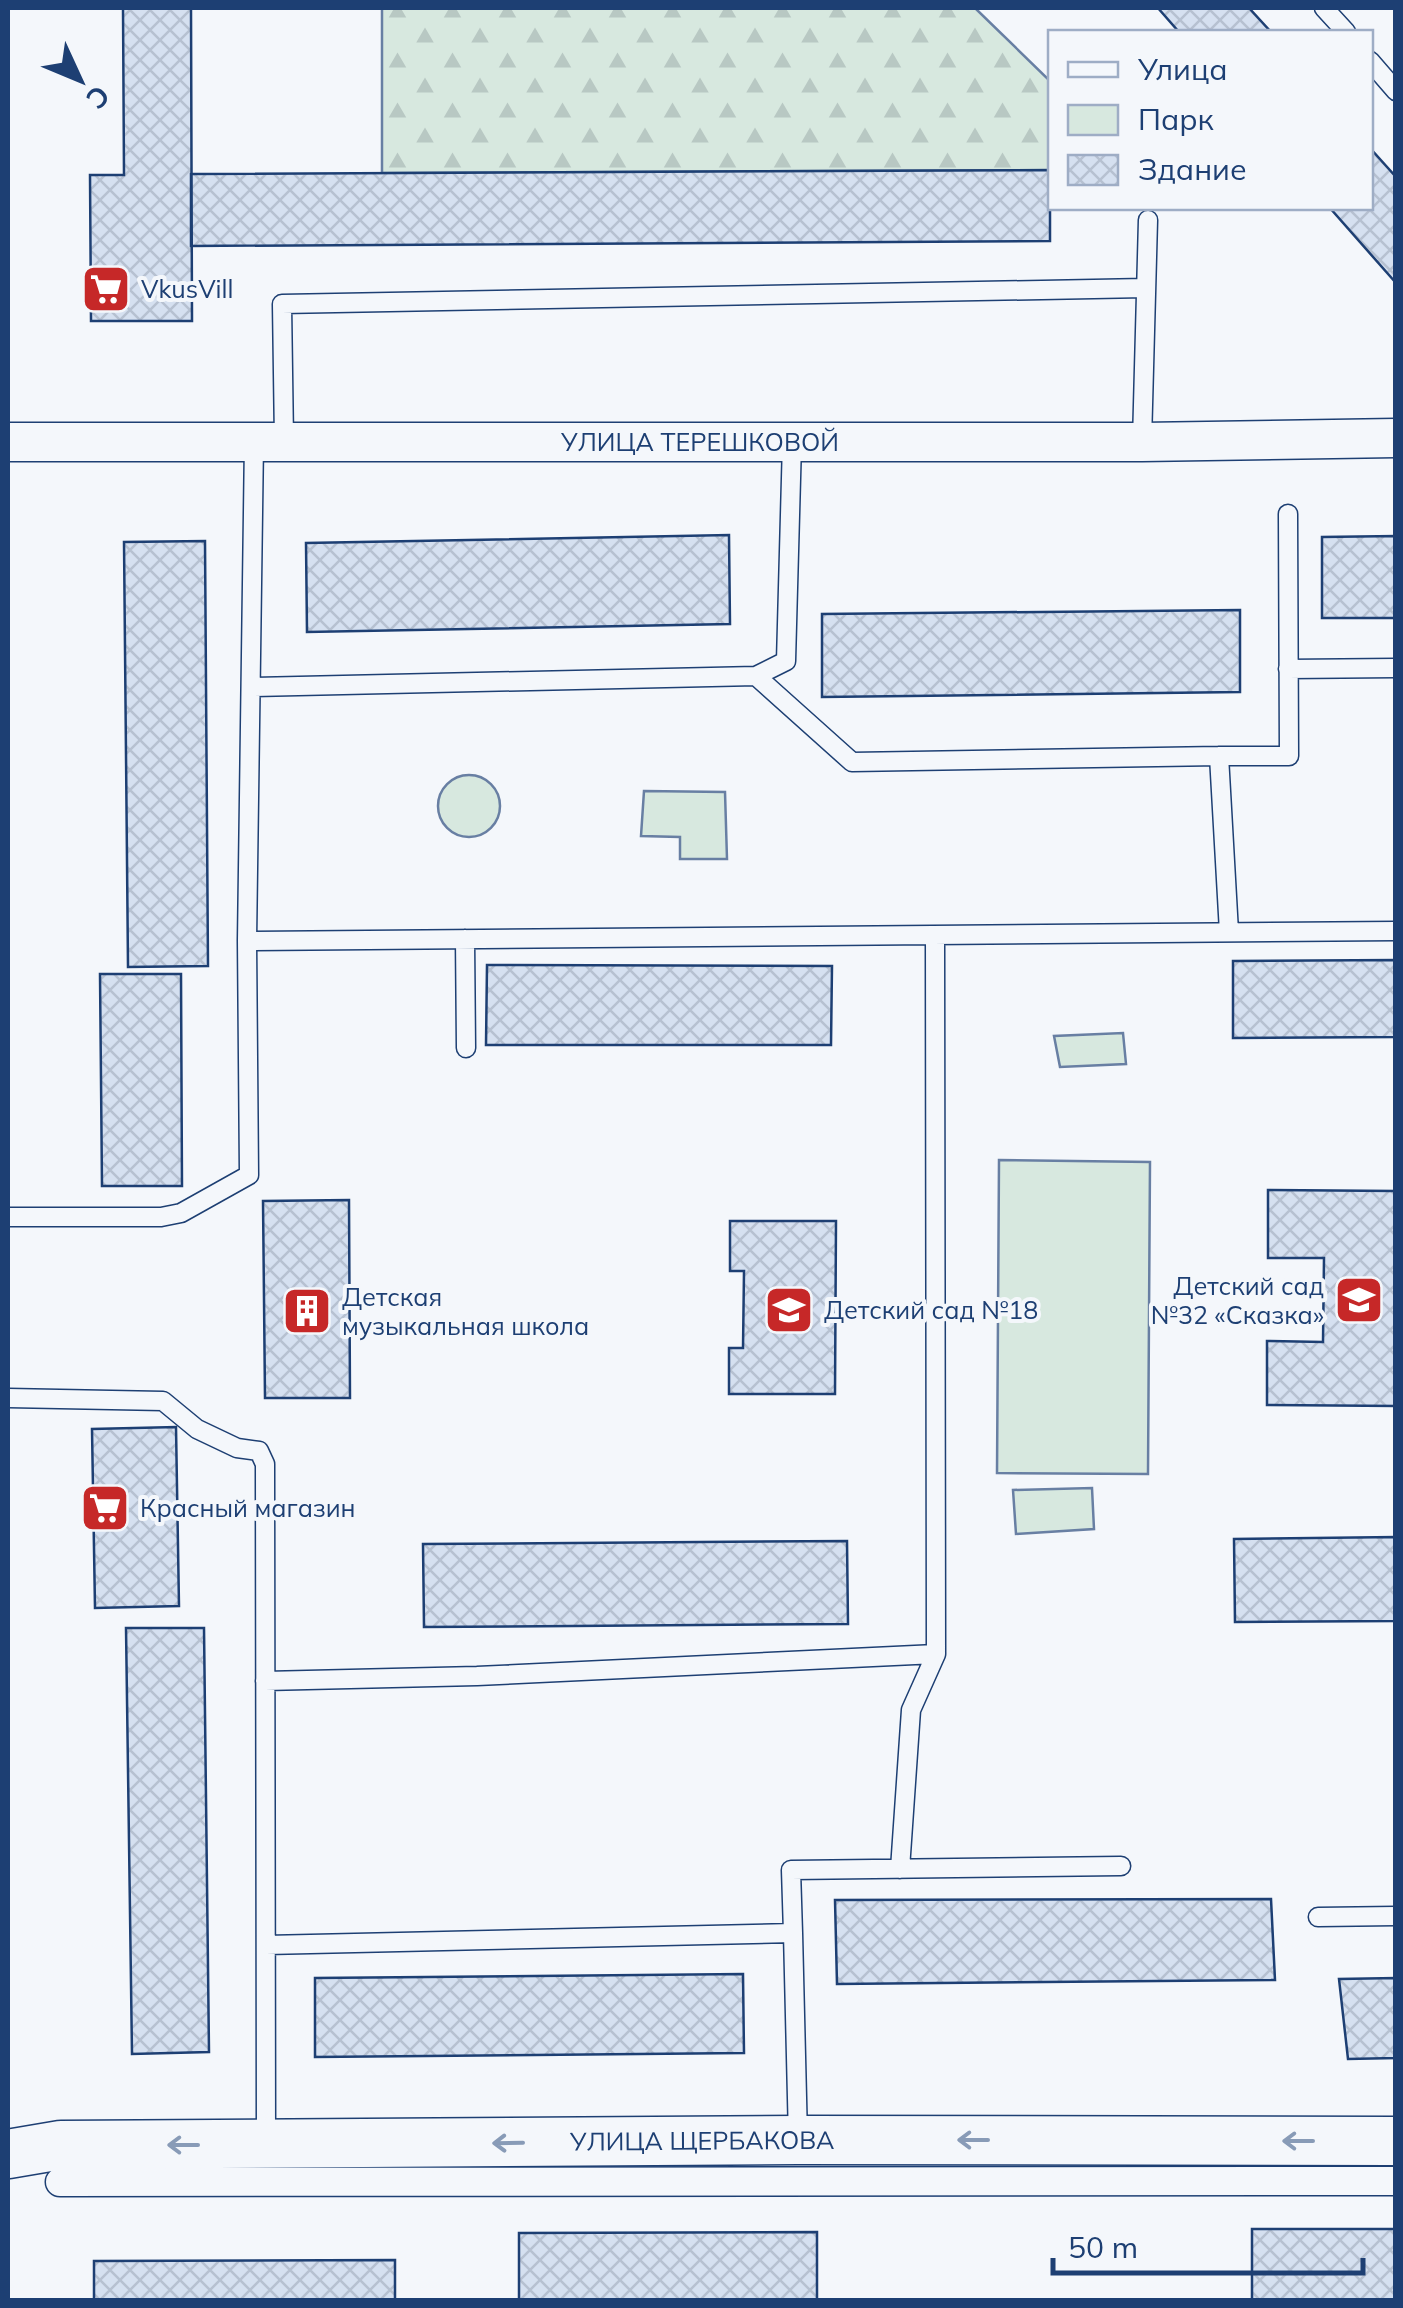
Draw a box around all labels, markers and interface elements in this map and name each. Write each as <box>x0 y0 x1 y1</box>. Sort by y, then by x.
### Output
north arrow <box>30 30 130 130</box>
legend <box>1048 30 1373 210</box>
text: Улица <box>1137 50 1228 88</box>
text: С <box>79 79 118 117</box>
text: Парк <box>1138 100 1215 138</box>
text: Здание <box>1138 150 1247 188</box>
supermarket icon: VkusVill <box>80 263 132 315</box>
place label: VkusVill <box>141 273 233 304</box>
street label: УЛИЦА ТЕРЕШКОВОЙ <box>560 426 839 457</box>
place label: Детский сад №32 «Сказка» <box>1151 1270 1324 1330</box>
school or university icon: Детский сад №32 «Сказка» <box>1333 1274 1385 1326</box>
place label: Детская музыкальная школа <box>342 1281 589 1341</box>
school or university icon: Детский сад №18 <box>763 1284 815 1336</box>
building icon: Детская музыкальная школа <box>281 1285 333 1337</box>
place label: Детский сад №18 <box>824 1294 1038 1325</box>
supermarket icon: Красный магазин <box>79 1482 131 1534</box>
place label: Красный магазин <box>140 1492 355 1523</box>
street label: УЛИЦА ЩЕРБАКОВА <box>569 2124 834 2157</box>
one-way arrow <box>958 2130 990 2150</box>
one-way arrow <box>1283 2132 1316 2150</box>
one-way arrow <box>493 2134 526 2152</box>
one-way arrow <box>168 2136 200 2154</box>
scale bar <box>1053 2213 1363 2275</box>
text: 50 m <box>1068 2228 1138 2266</box>

